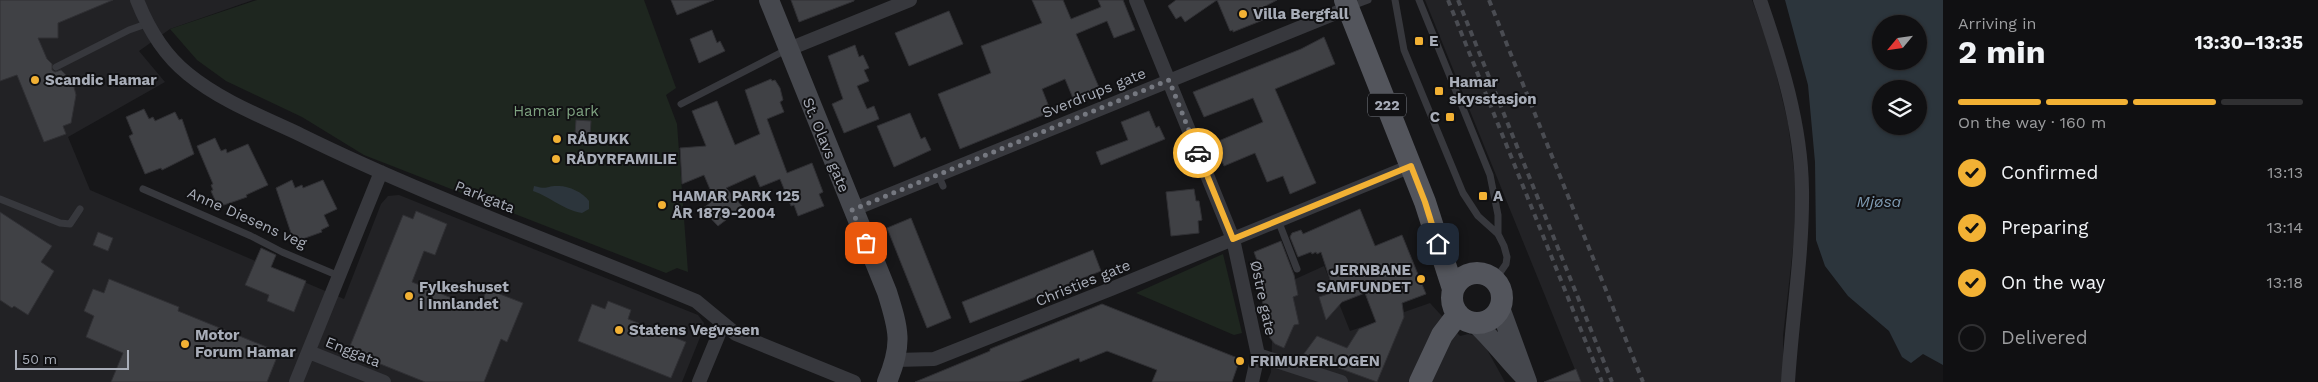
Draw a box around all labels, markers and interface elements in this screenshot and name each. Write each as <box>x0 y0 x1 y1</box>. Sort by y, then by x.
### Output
place label: Villa Bergfall <box>1253 5 1349 23</box>
marker: Villa Bergfall <box>1237 8 1249 20</box>
text: Arriving in <box>1958 14 2036 33</box>
north arrow <box>1872 15 1928 70</box>
map controls <box>1872 15 1927 135</box>
text: 13:30–13:35 <box>2194 31 2303 54</box>
place label: E <box>1429 32 1438 50</box>
text: 2 min <box>1958 33 2046 71</box>
marker: E <box>1413 35 1425 47</box>
street label: Sverdrups gate <box>1040 64 1148 122</box>
place label: Scandic Hamar <box>45 71 157 89</box>
place label: Hamar skysstasjon <box>1449 73 1537 108</box>
marker: Scandic Hamar <box>29 74 41 86</box>
button: layers <box>1872 80 1927 135</box>
marker: Hamar skysstasjon <box>1433 85 1445 97</box>
road number: 222 <box>1368 94 1406 116</box>
street label: St. Olavs gate <box>799 95 853 195</box>
park label: Hamar park <box>513 102 599 120</box>
place label: C <box>1430 108 1440 126</box>
marker: C <box>1444 111 1456 123</box>
text: On the way · 160 m <box>1958 113 2106 132</box>
courier <box>1173 128 1223 178</box>
place label: RÅBUKK <box>567 130 630 148</box>
marker: RÅBUKK <box>551 133 563 145</box>
icon: car <box>1184 139 1212 167</box>
place label: RÅDYRFAMILIE <box>566 150 677 168</box>
marker: RÅDYRFAMILIE <box>550 153 562 165</box>
icon: check <box>1958 159 1986 187</box>
text: Confirmed <box>2001 161 2098 184</box>
text: 13:13 <box>2267 163 2303 182</box>
street label: Parkgata <box>452 177 518 217</box>
street label: Anne Diesens veg <box>185 184 309 252</box>
place label: HAMAR PARK 125 ÅR 1879-2004 <box>672 187 800 222</box>
place label: A <box>1493 187 1504 205</box>
marker: A <box>1477 190 1489 202</box>
water label: Mjøsa <box>1857 192 1902 211</box>
marker: HAMAR PARK 125 ÅR 1879-2004 <box>656 199 668 211</box>
icon: check <box>1958 214 1986 242</box>
text: Preparing <box>2001 216 2088 239</box>
text: 13:14 <box>2267 218 2303 237</box>
pin <box>845 222 887 264</box>
pin <box>1417 223 1459 265</box>
icon: bag <box>852 229 880 257</box>
icon: home <box>1424 230 1452 258</box>
street label: Christies gate <box>1033 256 1133 310</box>
street label: Østre gate <box>1246 259 1280 337</box>
place label: JERNBANE SAMFUNDET <box>1317 261 1411 296</box>
icon: check <box>1958 269 1986 297</box>
text: On the way <box>2001 271 2105 294</box>
marker: JERNBANE SAMFUNDET <box>1415 273 1427 285</box>
text: 13:18 <box>2267 273 2303 292</box>
place label: Fylkeshuset i Innlandet <box>419 278 509 313</box>
marker: Fylkeshuset i Innlandet <box>403 290 415 302</box>
place label: Statens Vegvesen <box>629 321 760 339</box>
marker: Statens Vegvesen <box>613 324 625 336</box>
place label: Motor Forum Hamar <box>195 326 296 361</box>
text: Delivered <box>2001 326 2088 349</box>
street label: Enggata <box>323 333 384 371</box>
marker: Motor Forum Hamar <box>179 338 191 350</box>
scale bar <box>15 347 129 370</box>
text: 50 m <box>22 351 57 367</box>
place label: FRIMURERLOGEN <box>1250 352 1380 370</box>
marker: FRIMURERLOGEN <box>1234 355 1246 367</box>

